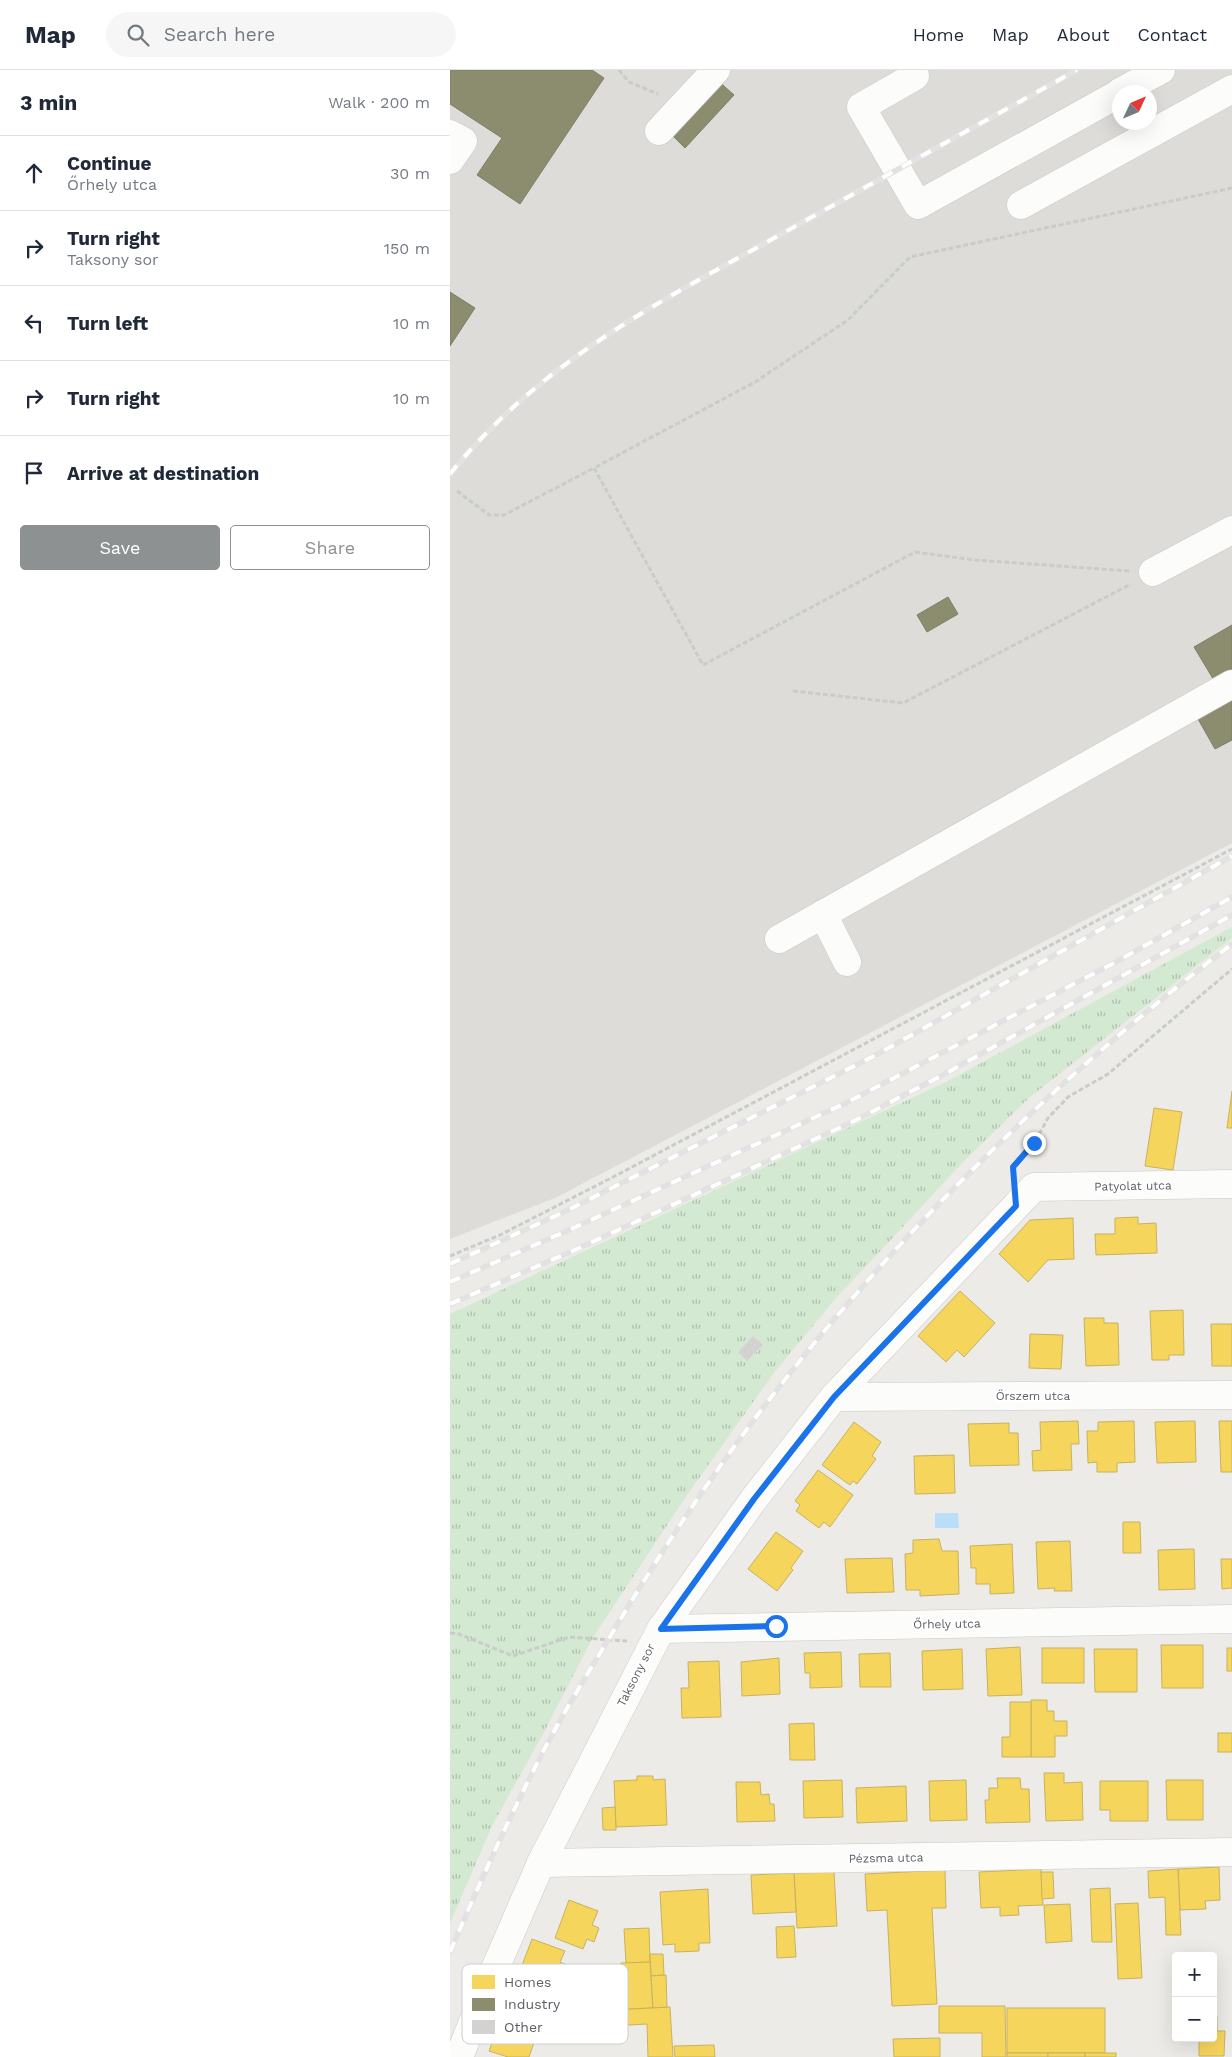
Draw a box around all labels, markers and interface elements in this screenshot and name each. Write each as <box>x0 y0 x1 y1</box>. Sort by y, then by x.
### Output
search box <box>106 12 456 57</box>
text: Map <box>25 21 76 49</box>
icon: search <box>124 21 152 49</box>
text: Search here <box>164 23 275 46</box>
text: Home <box>913 24 964 45</box>
text: Map <box>992 24 1029 45</box>
text: About <box>1057 24 1109 45</box>
text: Contact <box>1137 24 1207 45</box>
north arrow <box>1112 85 1157 130</box>
text: 3 min <box>20 90 77 115</box>
text: Walk · 200 m <box>328 93 430 112</box>
text: Continue <box>67 152 151 175</box>
icon: ahead <box>20 159 48 187</box>
text: 30 m <box>390 164 430 183</box>
text: Őrhely utca <box>67 175 157 194</box>
text: Turn right <box>67 227 160 250</box>
icon: right <box>20 234 48 262</box>
text: 150 m <box>384 239 430 258</box>
text: Taksony sor <box>67 250 159 269</box>
icon: left <box>20 309 48 337</box>
text: Turn left <box>67 312 148 335</box>
text: 10 m <box>393 314 430 333</box>
icon: right <box>20 384 48 412</box>
text: Turn right <box>67 387 160 410</box>
text: 10 m <box>393 389 430 408</box>
icon: arrive <box>20 459 48 487</box>
text: Arrive at destination <box>67 462 259 485</box>
button: Save <box>20 525 220 570</box>
button: Share <box>230 525 430 570</box>
route end <box>1023 1132 1046 1155</box>
street label: Patyolat utca <box>1094 1178 1172 1194</box>
street label: Őrszem utca <box>996 1389 1071 1403</box>
route start <box>765 1615 788 1638</box>
street label: Őrhely utca <box>913 1616 981 1632</box>
street label: Taksony sor <box>614 1641 658 1709</box>
street label: Pézsma utca <box>848 1850 924 1866</box>
map controls <box>1172 1952 1217 2042</box>
button: + <box>1172 1952 1217 1997</box>
legend <box>462 1964 628 2044</box>
text: Homes <box>504 1974 551 1990</box>
text: Industry <box>504 1996 561 2012</box>
button: − <box>1172 1997 1217 2042</box>
text: Other <box>504 2019 543 2035</box>

